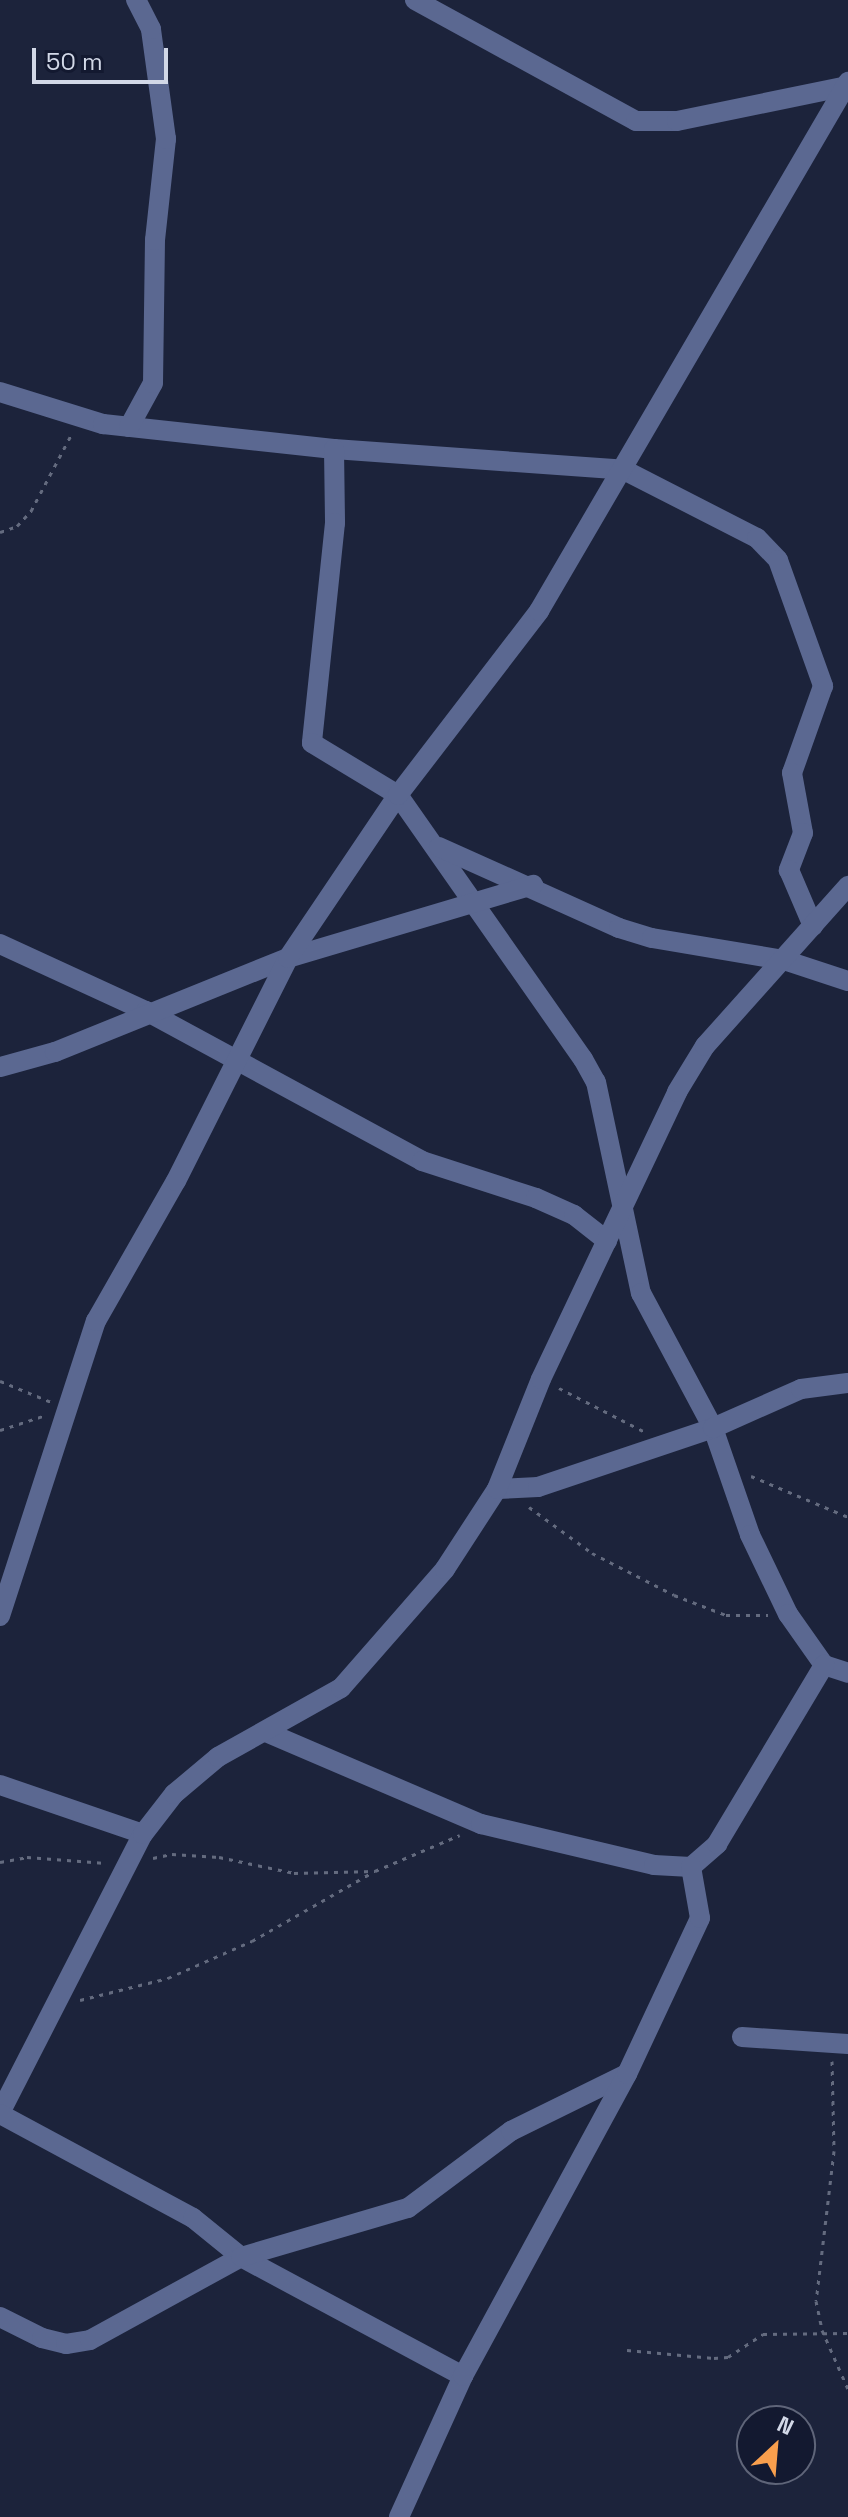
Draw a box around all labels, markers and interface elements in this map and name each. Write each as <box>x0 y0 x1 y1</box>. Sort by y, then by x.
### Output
scale bar <box>36 32 172 82</box>
text: 50 m <box>46 46 103 77</box>
north arrow <box>736 2405 816 2485</box>
text: N <box>773 2409 798 2441</box>

